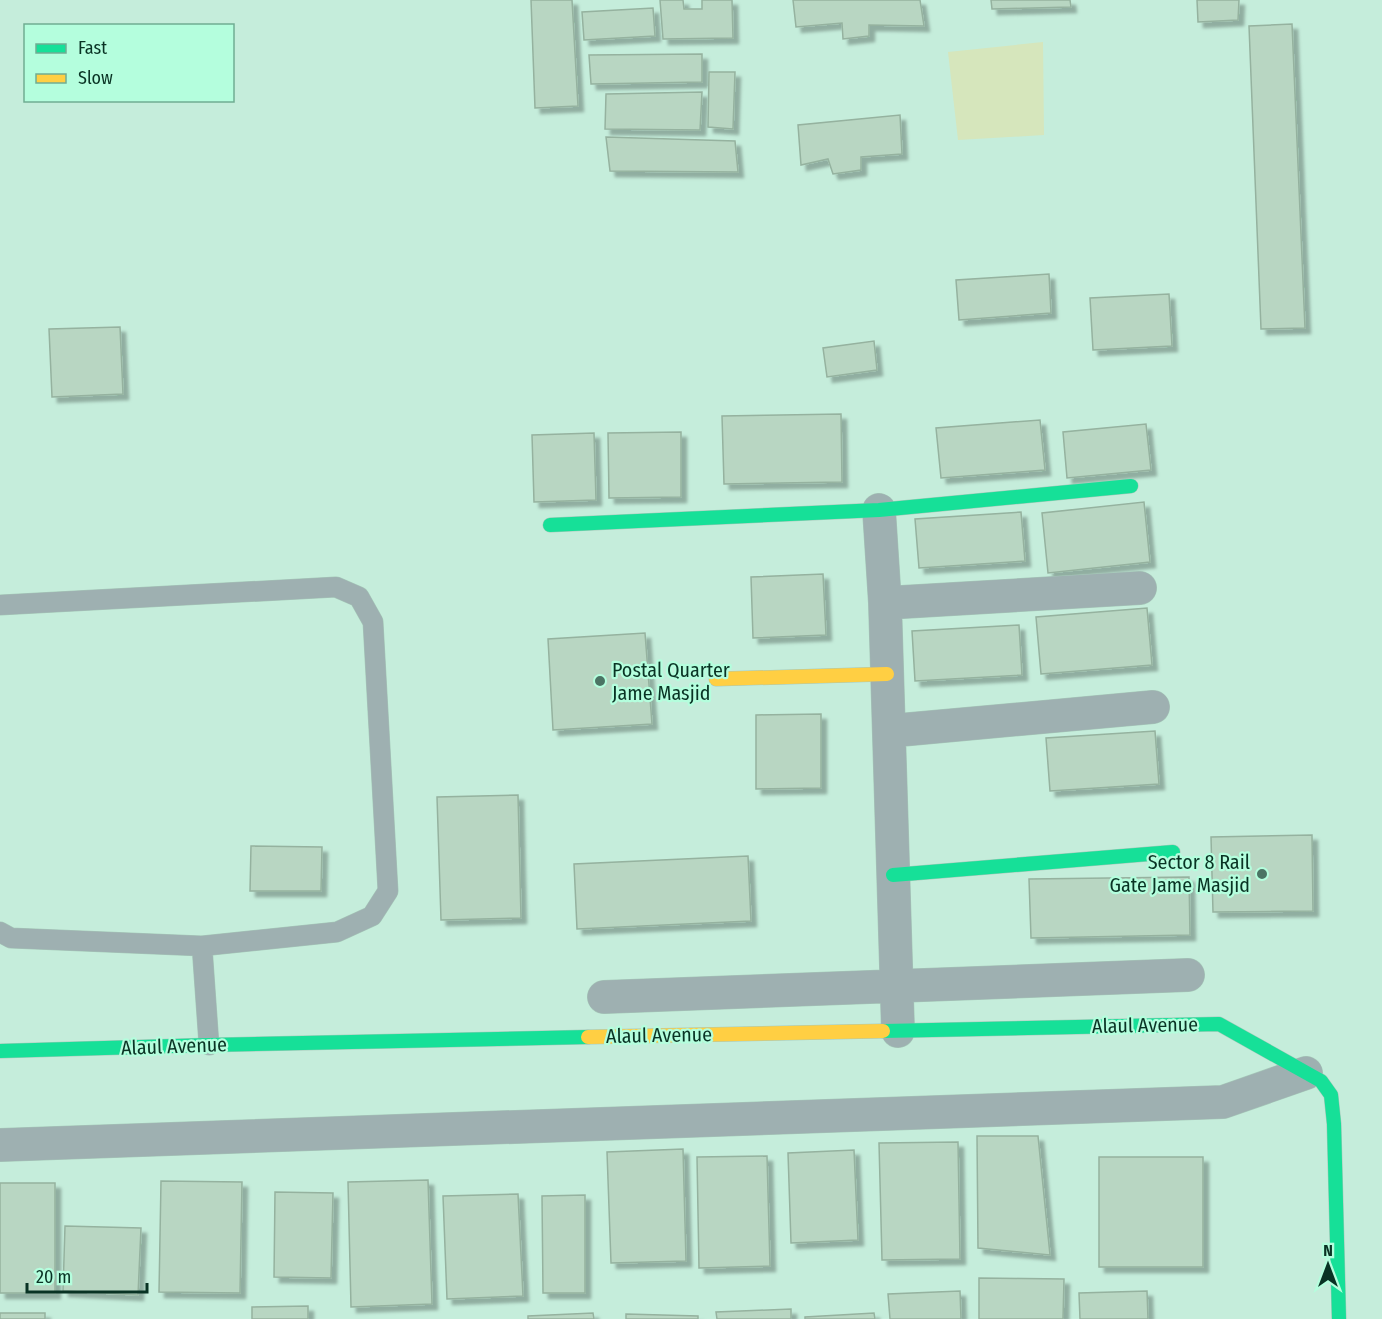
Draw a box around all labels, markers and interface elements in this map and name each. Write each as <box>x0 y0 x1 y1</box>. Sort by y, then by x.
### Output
legend <box>24 24 234 102</box>
text: Fast <box>78 37 107 59</box>
text: Slow <box>78 67 113 89</box>
place label: Postal Quarter Jame Masjid <box>612 658 730 705</box>
marker: Postal Quarter Jame Masjid <box>593 674 607 688</box>
place label: Sector 8 Rail Gate Jame Masjid <box>1109 850 1250 897</box>
marker: Sector 8 Rail Gate Jame Masjid <box>1255 867 1269 881</box>
street label: Alaul Avenue <box>1092 1012 1198 1038</box>
street label: Alaul Avenue <box>606 1022 712 1048</box>
street label: Alaul Avenue <box>121 1032 227 1060</box>
north arrow <box>1298 1235 1358 1295</box>
text: N <box>1323 1241 1333 1260</box>
scale bar <box>27 1256 147 1294</box>
text: 20 m <box>36 1266 71 1288</box>

